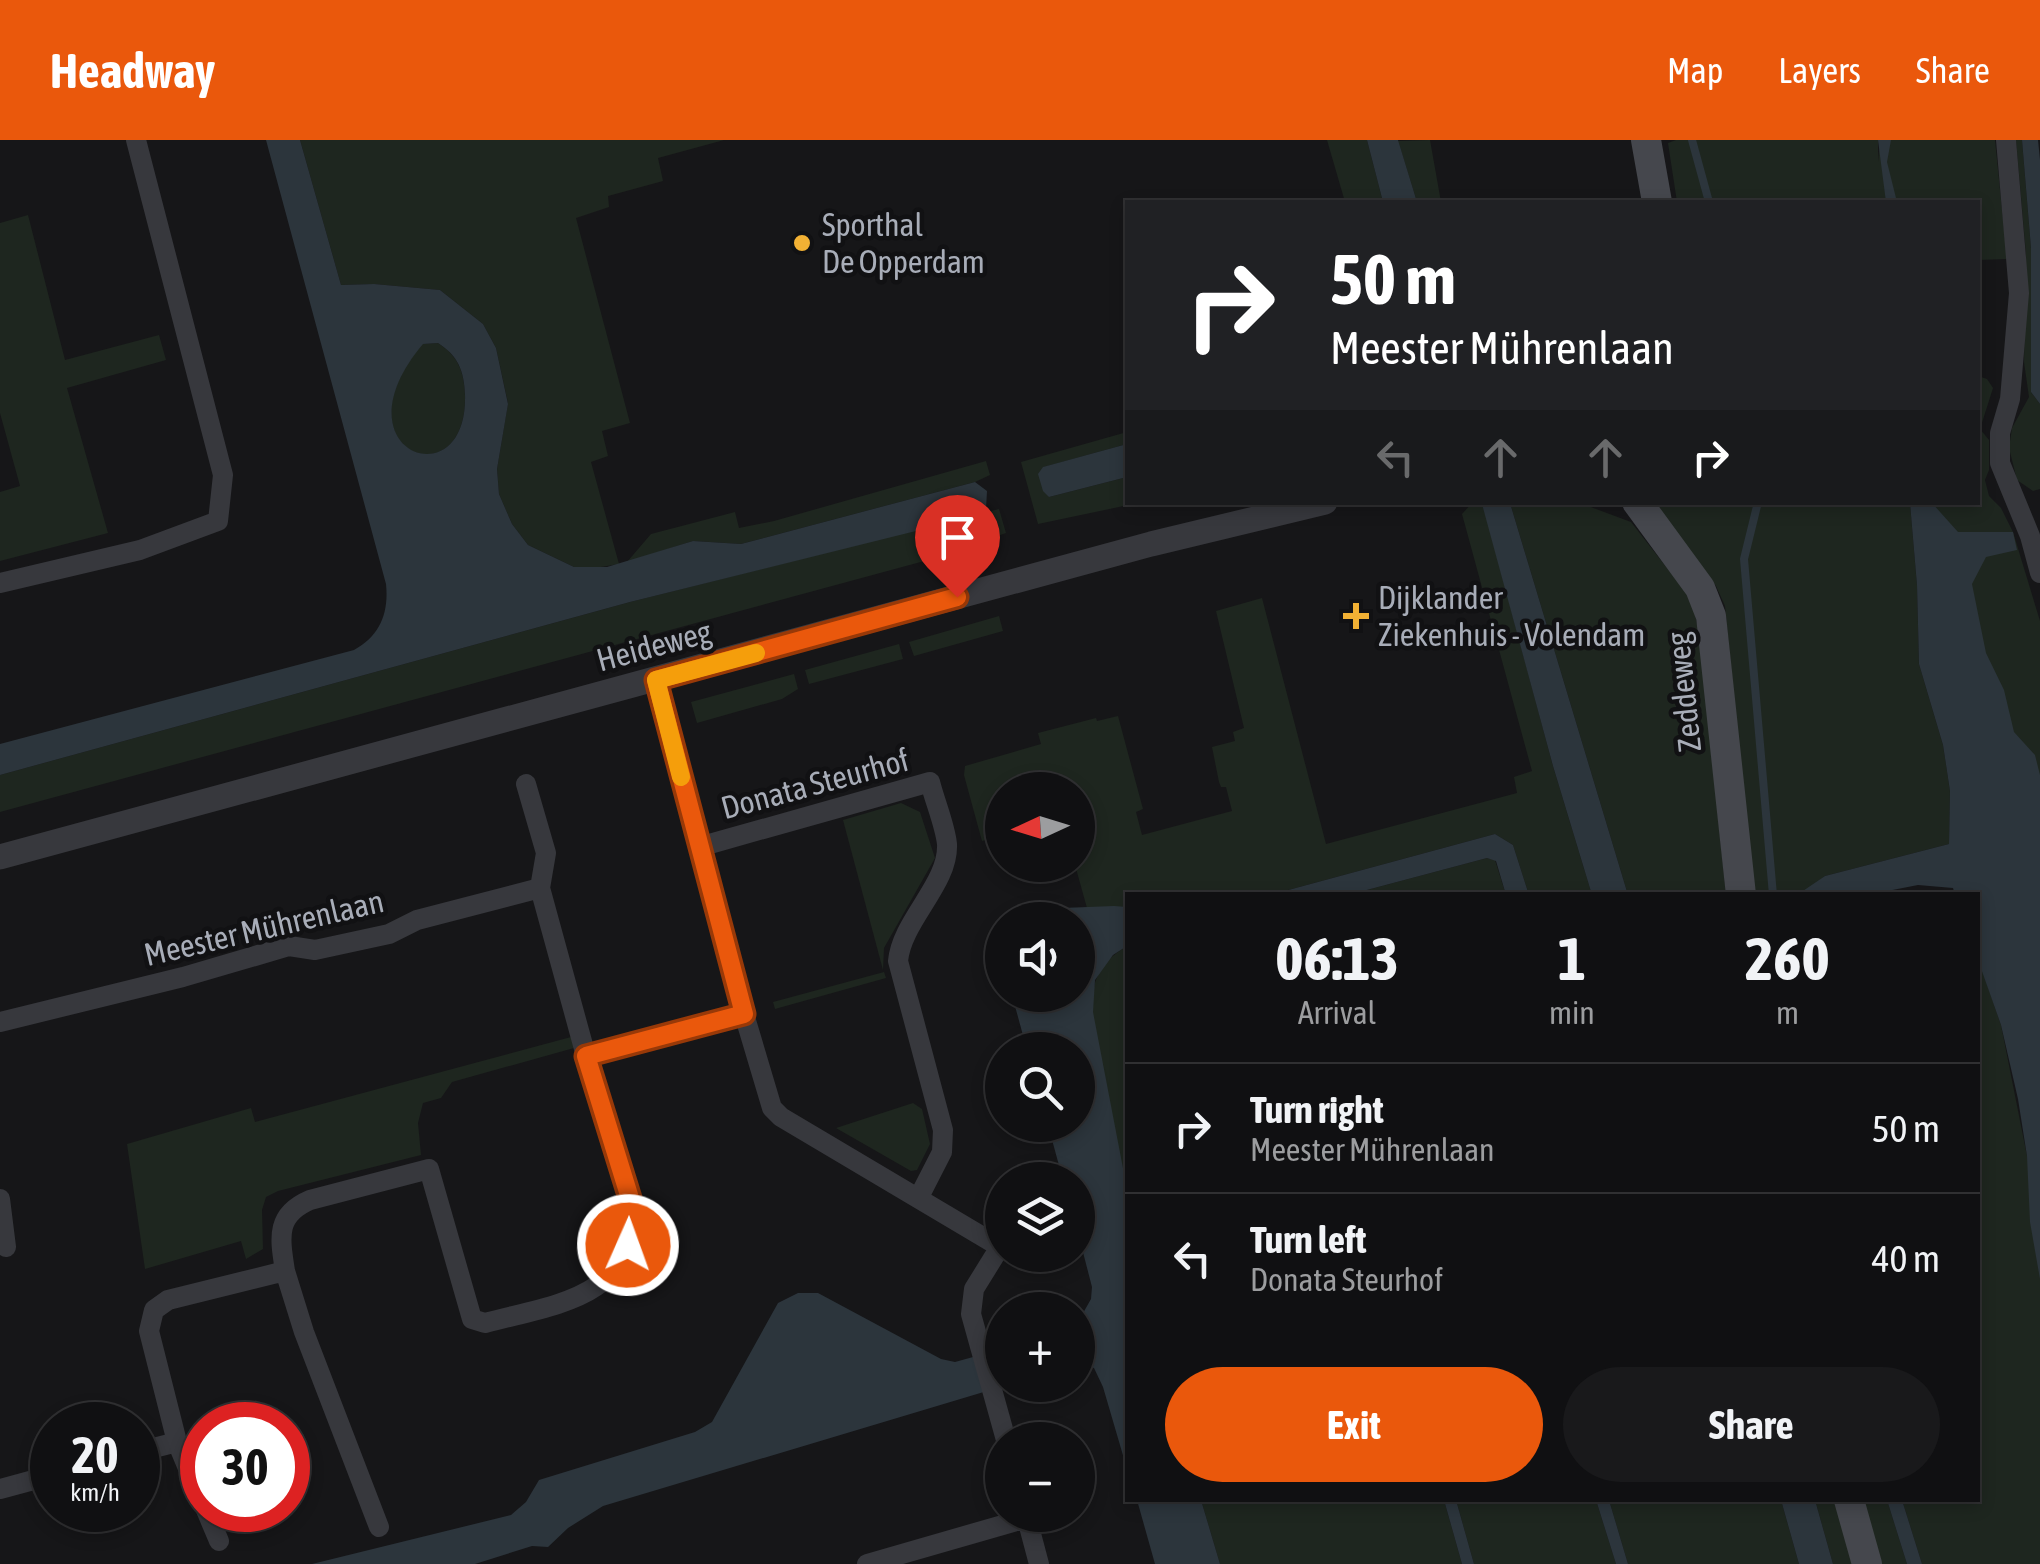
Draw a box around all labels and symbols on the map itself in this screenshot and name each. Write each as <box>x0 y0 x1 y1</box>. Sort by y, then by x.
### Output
place label: Sporthal De Opperdam <box>822 206 985 280</box>
marker: Sporthal De Opperdam <box>791 232 813 254</box>
pin <box>915 495 1000 598</box>
place label: Dijklander Ziekenhuis - Volendam <box>1378 579 1645 653</box>
marker: Dijklander Ziekenhuis - Volendam <box>1343 603 1369 629</box>
street label: Heideweg <box>593 612 715 679</box>
street label: Zeddeweg <box>1659 630 1708 754</box>
street label: Donata Steurhof <box>717 741 913 826</box>
north arrow <box>985 772 1095 882</box>
street label: Meester Mührenlaan <box>141 882 387 973</box>
position arrow <box>576 1193 680 1297</box>
speed limit sign: 30 <box>180 1402 310 1532</box>

